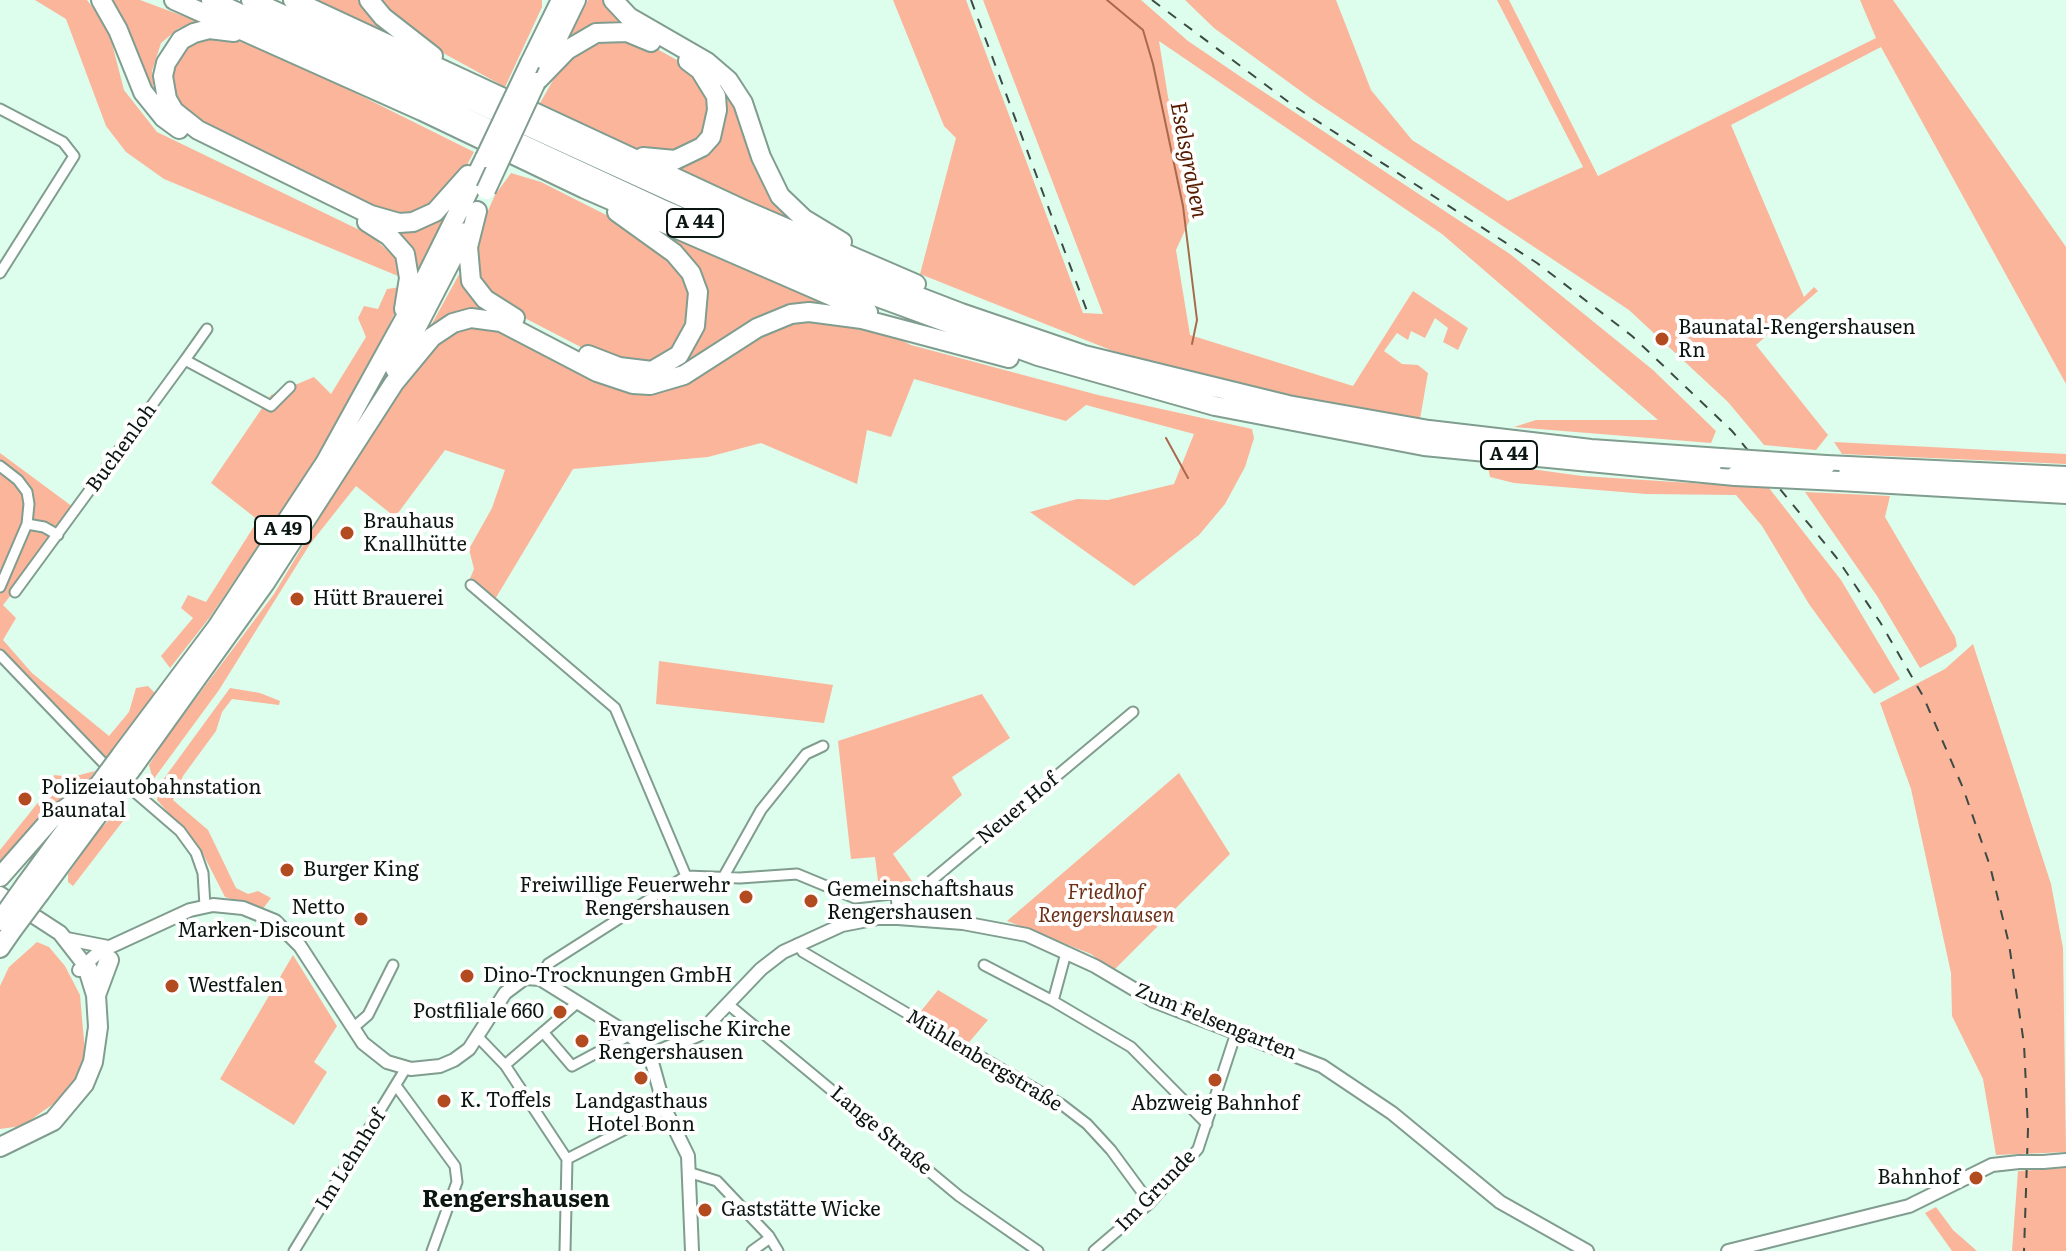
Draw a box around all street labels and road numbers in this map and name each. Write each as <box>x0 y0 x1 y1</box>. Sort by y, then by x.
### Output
road number: A 44 <box>667 209 723 237</box>
street label: Buchenloh <box>82 399 162 497</box>
road number: A 44 <box>1481 441 1537 469</box>
road number: A 49 <box>255 516 311 544</box>
street label: Neuer Hof <box>973 768 1063 850</box>
street label: Zum Felsengarten <box>1132 979 1300 1065</box>
street label: Mühlenbergstraße <box>902 1005 1066 1117</box>
street label: Lange Straße <box>825 1082 937 1180</box>
street label: Im Lehnhof <box>311 1106 391 1214</box>
street label: Im Grunde <box>1111 1145 1201 1237</box>

